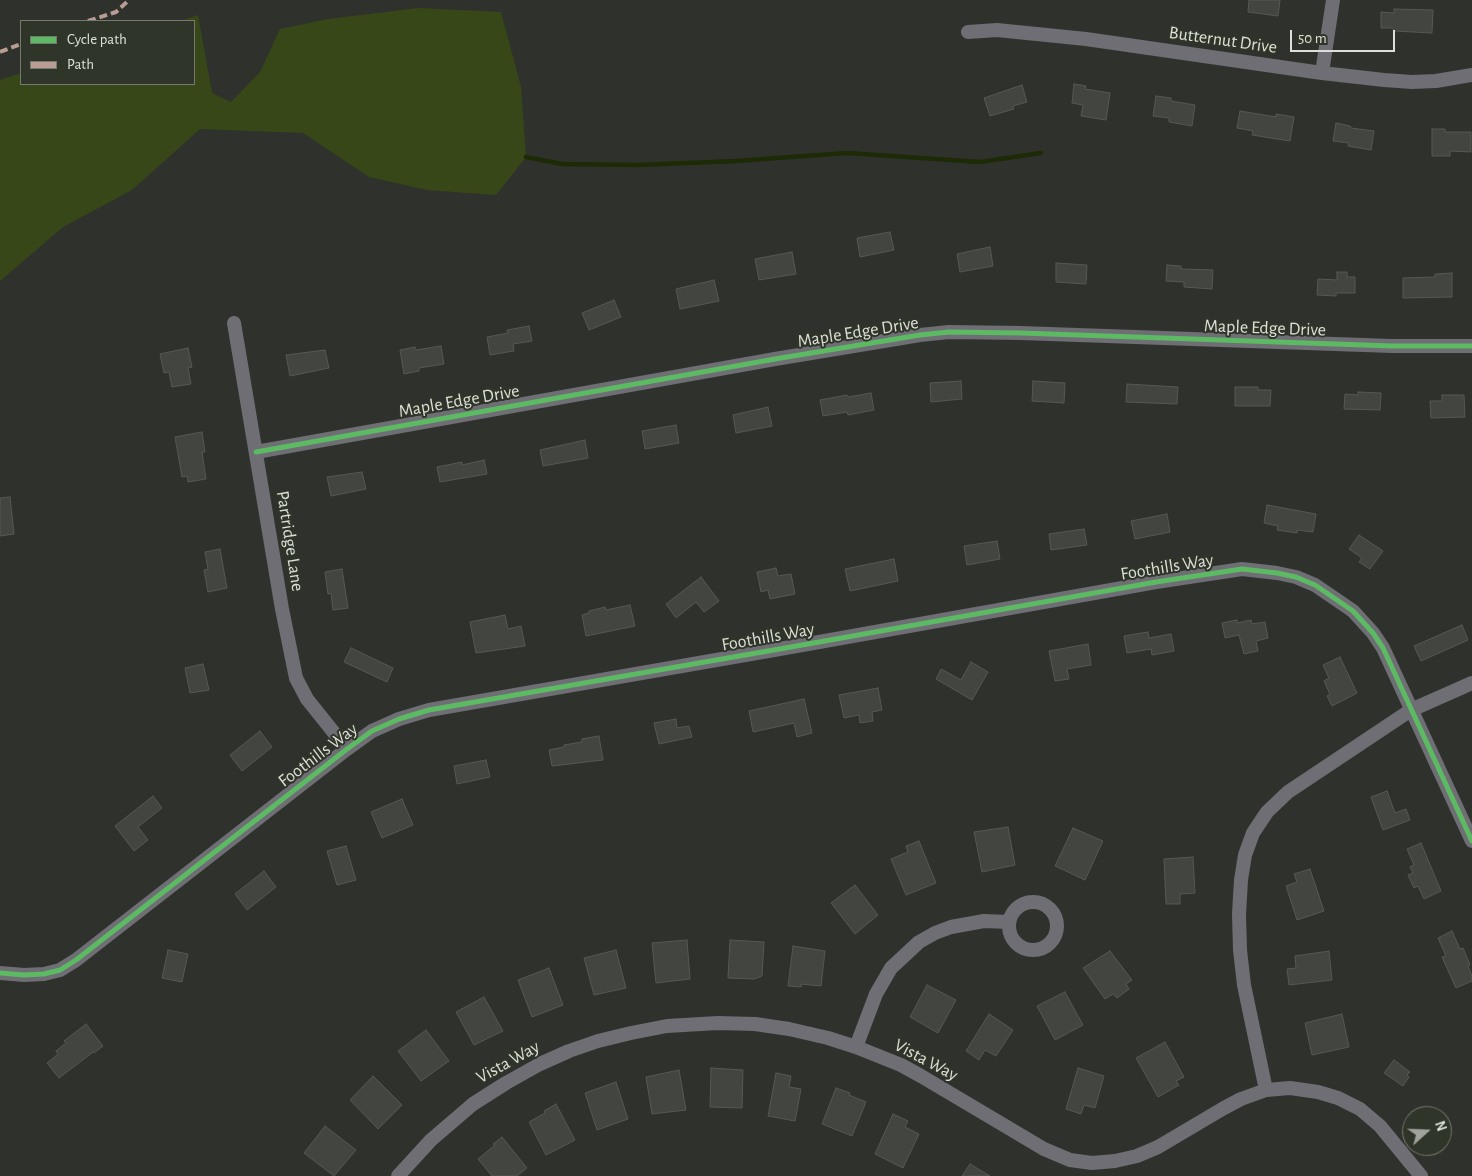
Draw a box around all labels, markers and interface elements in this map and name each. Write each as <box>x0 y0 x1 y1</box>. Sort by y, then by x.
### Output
legend <box>20 20 195 85</box>
scale bar <box>1292 20 1397 52</box>
street label: Butternut Drive <box>1168 22 1278 58</box>
text: 50 m <box>1298 31 1327 46</box>
text: Cycle path <box>67 32 127 47</box>
text: Path <box>67 57 94 72</box>
street label: Maple Edge Drive <box>796 312 920 352</box>
street label: Maple Edge Drive <box>1204 315 1326 341</box>
street label: Maple Edge Drive <box>397 380 521 422</box>
street label: Partridge Lane <box>271 489 309 593</box>
street label: Foothills Way <box>1119 549 1215 585</box>
street label: Foothills Way <box>720 618 816 656</box>
street label: Foothills Way <box>274 718 362 792</box>
street label: Vista Way <box>890 1034 962 1086</box>
street label: Vista Way <box>473 1036 543 1088</box>
north arrow <box>1402 1106 1452 1156</box>
text: N <box>1432 1119 1448 1133</box>

